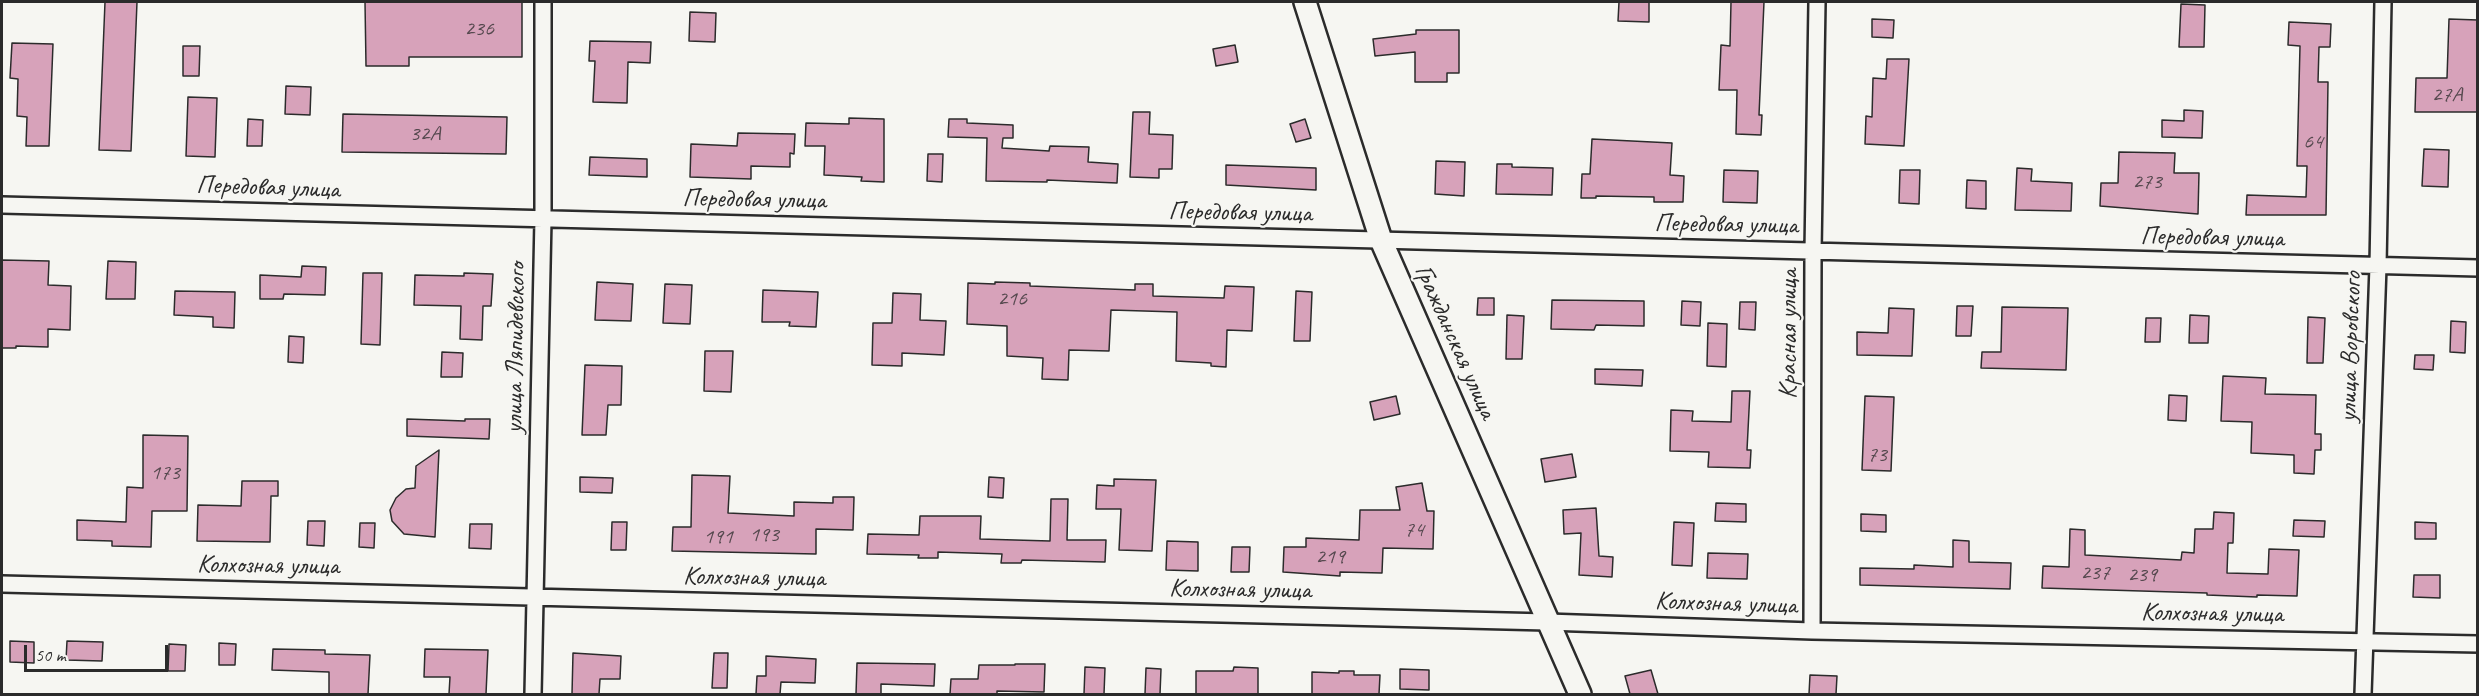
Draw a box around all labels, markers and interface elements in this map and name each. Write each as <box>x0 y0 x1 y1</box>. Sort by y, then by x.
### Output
house number: 236 <box>464 16 494 42</box>
house number: 27А <box>2432 82 2462 108</box>
house number: 32А <box>410 121 440 147</box>
house number: 64 <box>2303 129 2323 155</box>
house number: 273 <box>2132 169 2162 195</box>
street label: Передовая улица <box>196 170 340 206</box>
street label: Передовая улица <box>682 183 826 217</box>
street label: Передовая улица <box>1168 196 1312 230</box>
street label: Передовая улица <box>1654 208 1798 242</box>
street label: Передовая улица <box>2140 221 2284 255</box>
street label: Гражданская улица <box>1407 260 1503 424</box>
street label: улица Ляпидевского <box>499 262 533 434</box>
street label: Красная улица <box>1773 269 1805 399</box>
street label: улица Воровского <box>2333 271 2369 423</box>
house number: 216 <box>997 286 1027 312</box>
house number: 73 <box>1867 442 1887 468</box>
house number: 173 <box>150 460 180 486</box>
house number: 74 <box>1404 517 1424 543</box>
house number: 193 <box>749 522 779 548</box>
house number: 191 <box>703 524 733 550</box>
house number: 219 <box>1315 544 1345 570</box>
street label: Колхозная улица <box>197 549 339 583</box>
house number: 237 <box>2080 560 2110 586</box>
street label: Колхозная улица <box>683 561 825 595</box>
house number: 239 <box>2127 562 2157 588</box>
street label: Колхозная улица <box>1169 573 1311 607</box>
street label: Колхозная улица <box>1655 586 1797 622</box>
street label: Колхозная улица <box>2141 597 2283 631</box>
scale bar <box>27 633 171 671</box>
text: 50 m <box>35 644 66 666</box>

